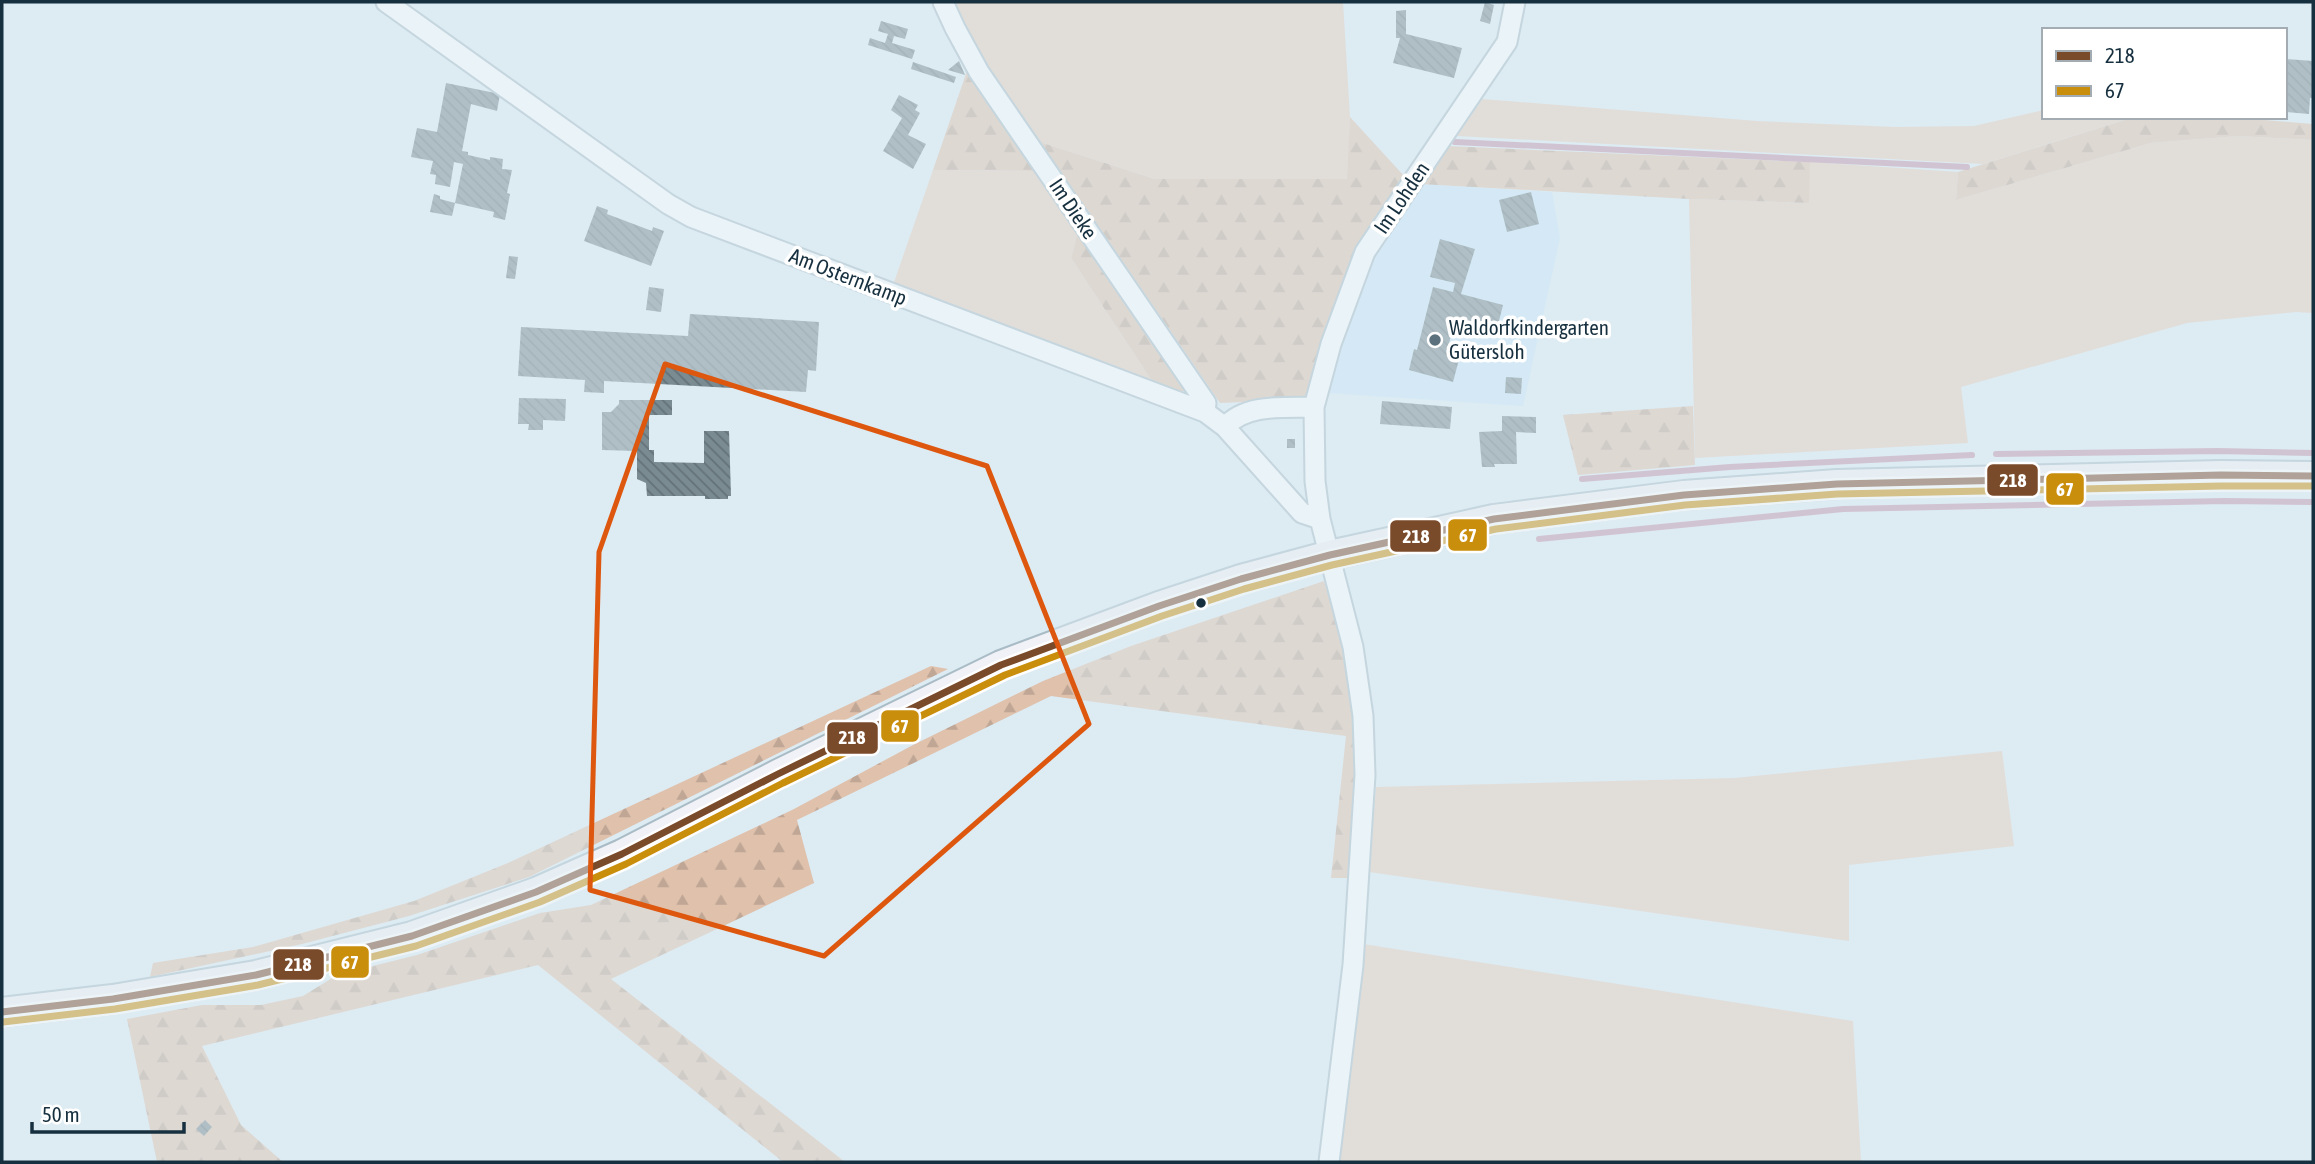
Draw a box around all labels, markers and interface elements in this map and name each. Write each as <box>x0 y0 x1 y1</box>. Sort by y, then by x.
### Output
legend <box>2042 28 2287 119</box>
text: 218 <box>2105 43 2135 67</box>
text: 67 <box>2105 78 2125 102</box>
street label: Im Lohden <box>1369 157 1434 238</box>
street label: Im Dieke <box>1045 174 1103 243</box>
street label: Am Osternkamp <box>786 243 910 309</box>
place label: Waldorfkindergarten Gütersloh <box>1449 315 1609 363</box>
marker: Waldorfkindergarten Gütersloh <box>1427 332 1443 348</box>
line badge: 218 <box>1986 463 2039 497</box>
text: 218 <box>2000 469 2026 491</box>
line badge: 67 <box>2045 472 2085 506</box>
text: 67 <box>2056 478 2074 500</box>
line badge: 67 <box>1447 518 1488 552</box>
line badge: 218 <box>1389 519 1442 553</box>
text: 67 <box>1459 524 1477 546</box>
text: 218 <box>1403 525 1429 547</box>
unlabelled marker <box>1194 596 1208 610</box>
line badge: 67 <box>880 709 920 743</box>
text: 67 <box>891 715 909 737</box>
line badge: 218 <box>826 721 879 755</box>
text: 218 <box>839 726 865 748</box>
line badge: 67 <box>330 945 370 979</box>
line badge: 218 <box>272 948 325 981</box>
text: 67 <box>341 951 359 973</box>
text: 218 <box>285 953 311 975</box>
scale bar <box>32 1090 184 1134</box>
text: 50 m <box>42 1102 80 1126</box>

